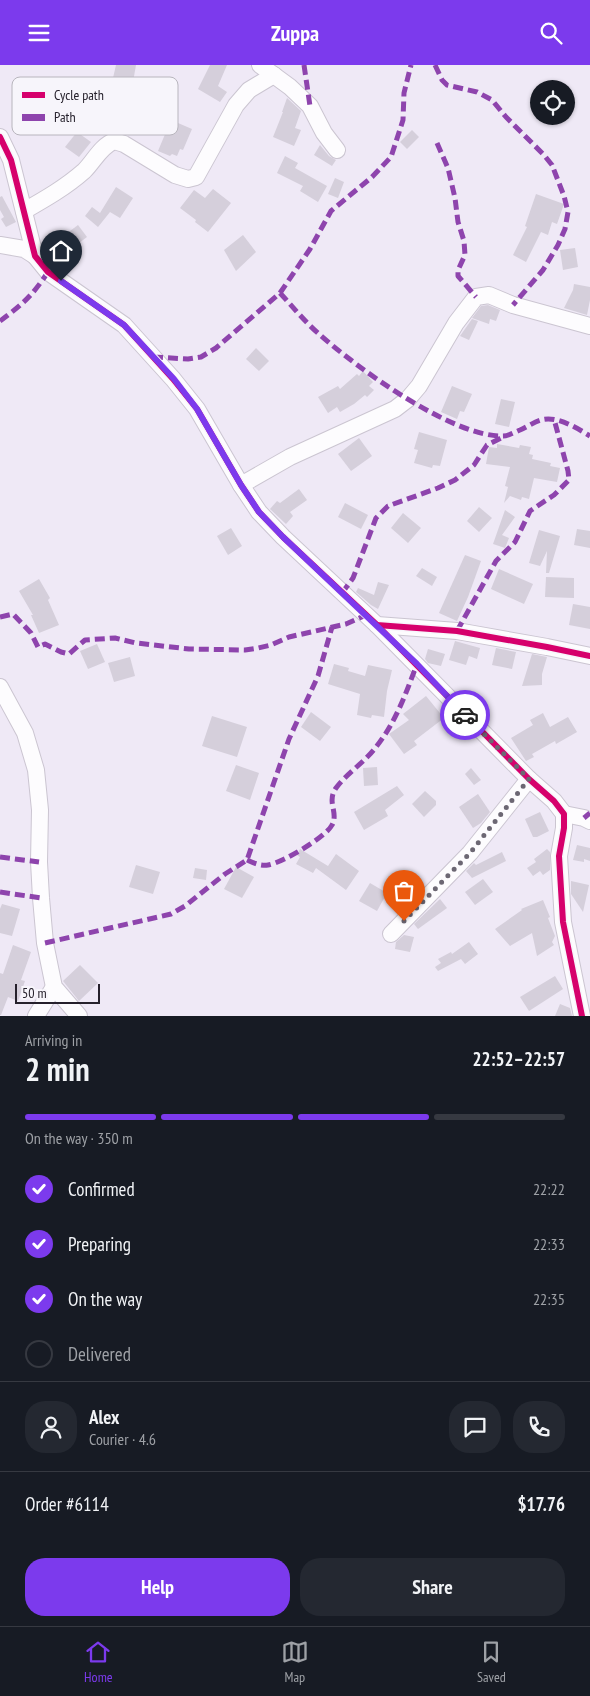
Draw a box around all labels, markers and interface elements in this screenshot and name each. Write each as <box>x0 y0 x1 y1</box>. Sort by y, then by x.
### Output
icon: menu <box>25 19 53 47</box>
text: Zuppa <box>271 19 319 47</box>
icon: search <box>537 19 565 47</box>
legend <box>12 77 178 135</box>
map controls <box>530 80 575 125</box>
button: locate <box>530 80 575 125</box>
text: Cycle path <box>54 86 104 104</box>
text: Path <box>54 108 76 126</box>
pin <box>40 230 82 281</box>
icon: home <box>47 237 75 265</box>
courier <box>440 690 490 740</box>
icon: car <box>451 701 479 729</box>
pin <box>383 870 425 921</box>
icon: bag <box>390 877 418 905</box>
scale bar <box>15 981 100 1004</box>
text: 50 m <box>22 984 47 1002</box>
text: Arriving in <box>25 1030 82 1050</box>
text: 22:52–22:57 <box>472 1047 565 1071</box>
text: 2 min <box>25 1048 90 1090</box>
text: On the way · 350 m <box>25 1128 133 1148</box>
icon: check <box>25 1175 53 1203</box>
text: Confirmed <box>68 1177 135 1201</box>
text: 22:22 <box>533 1179 565 1199</box>
icon: check <box>25 1230 53 1258</box>
text: Preparing <box>68 1232 131 1256</box>
text: 22:33 <box>533 1234 565 1254</box>
icon: check <box>25 1285 53 1313</box>
text: On the way <box>68 1287 142 1311</box>
text: 22:35 <box>533 1289 565 1309</box>
text: Delivered <box>68 1342 131 1366</box>
button: person <box>25 1401 77 1453</box>
button: chat <box>449 1401 501 1453</box>
button: phone <box>513 1401 565 1453</box>
text: Alex <box>89 1405 119 1429</box>
text: Courier · 4.6 <box>89 1429 156 1449</box>
text: Order #6114 <box>25 1492 109 1516</box>
text: $17.76 <box>517 1492 565 1516</box>
button: Help <box>25 1558 290 1616</box>
button: Share <box>300 1558 565 1616</box>
tab: Home <box>84 1638 113 1686</box>
tab: Map <box>281 1638 309 1686</box>
tab: Saved <box>477 1638 506 1686</box>

